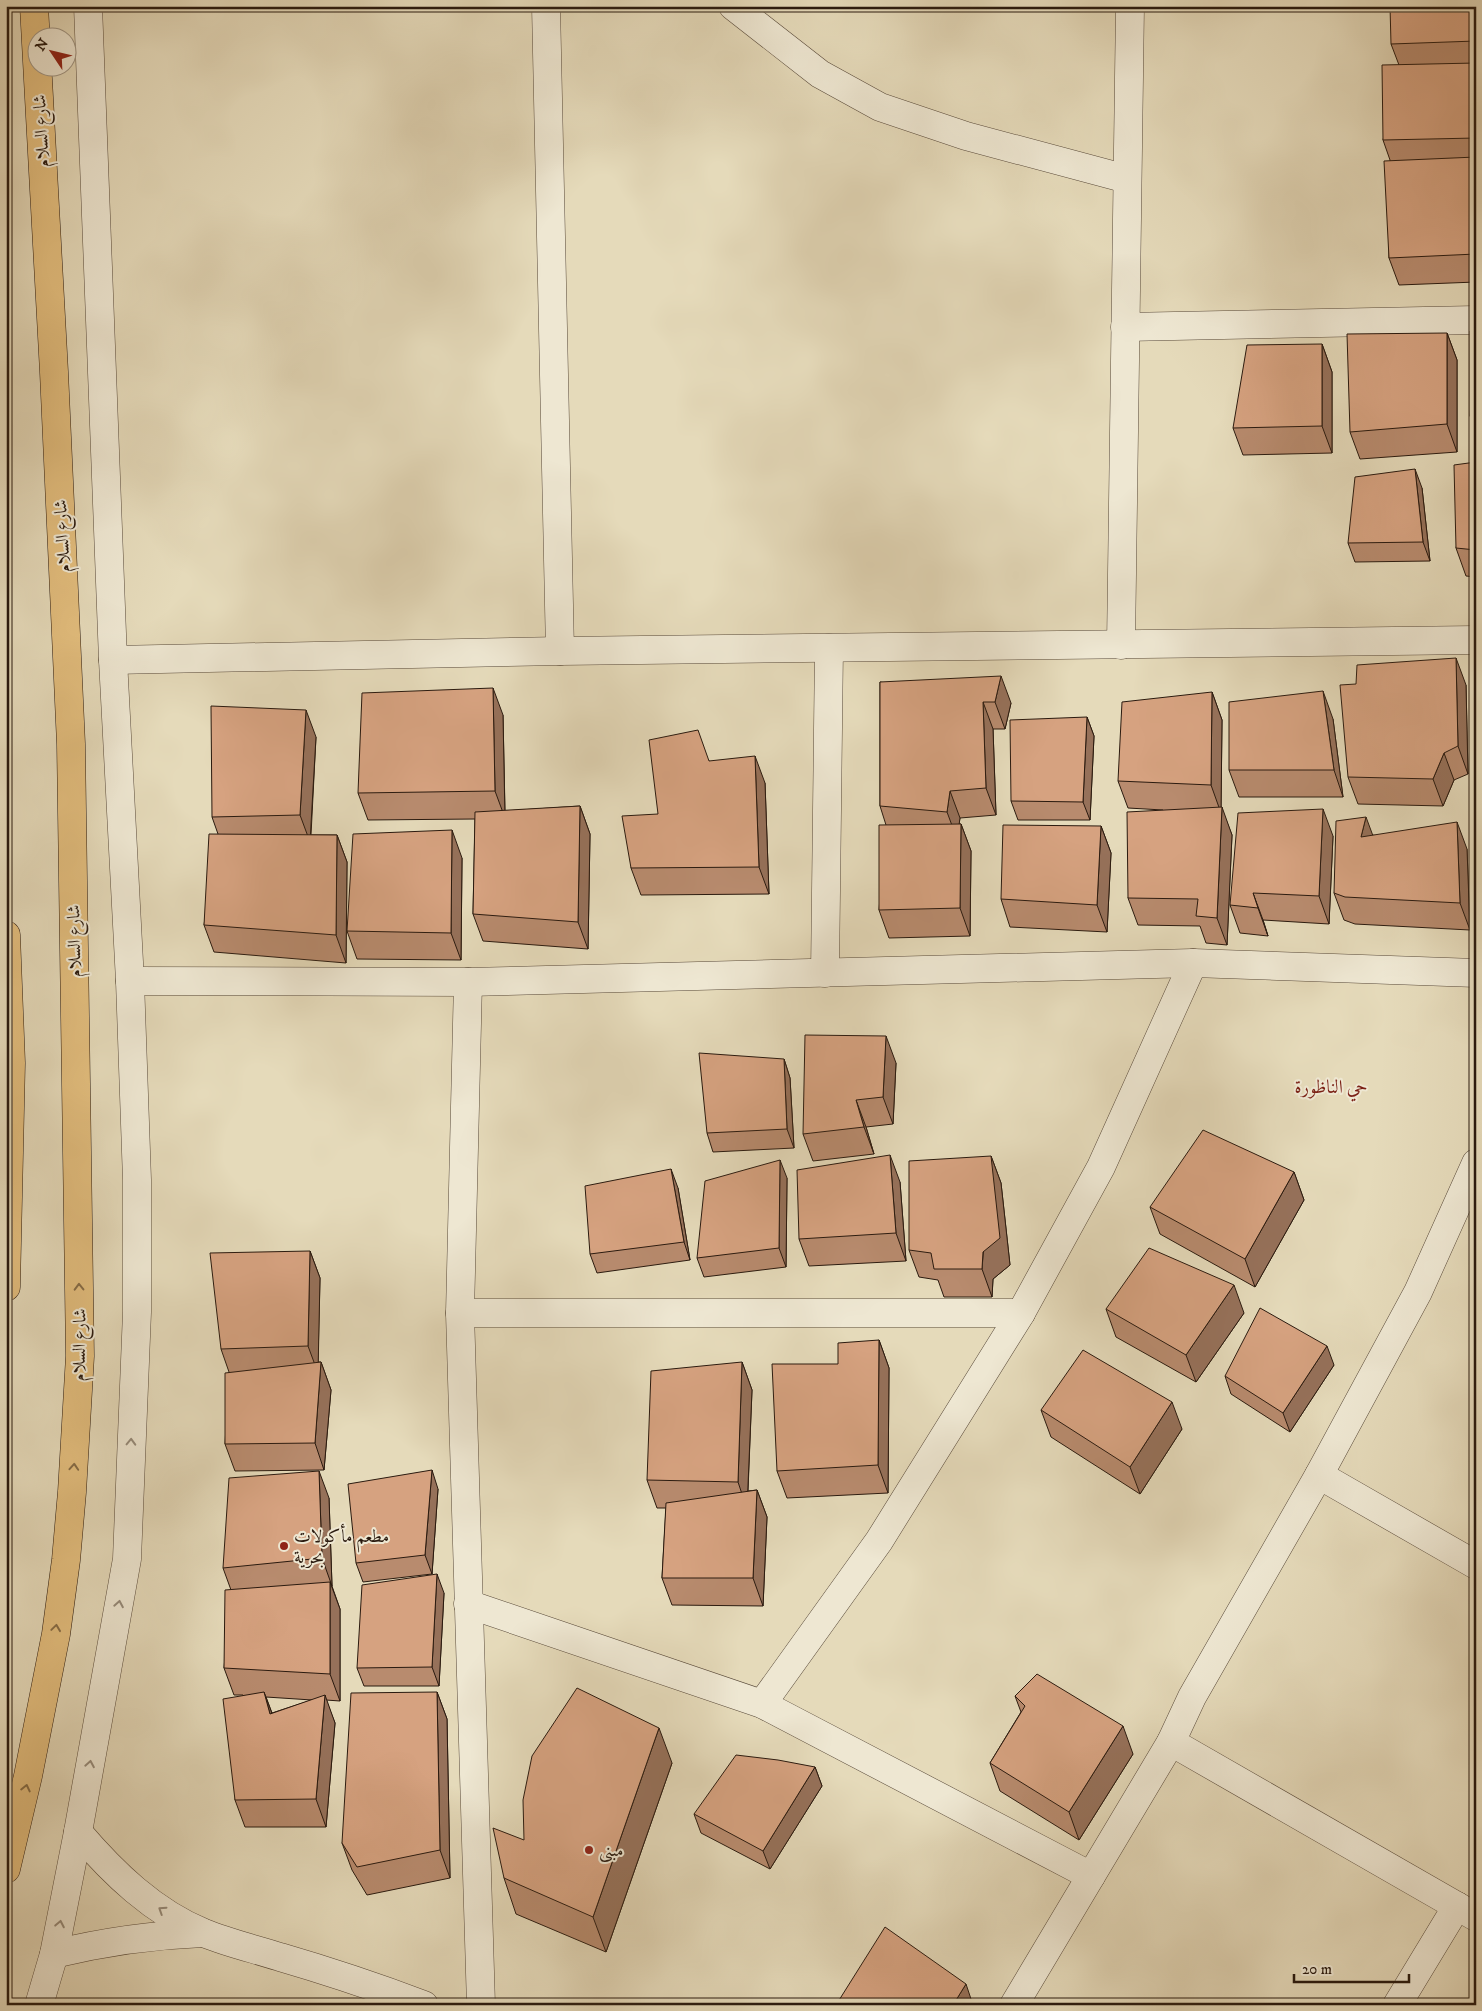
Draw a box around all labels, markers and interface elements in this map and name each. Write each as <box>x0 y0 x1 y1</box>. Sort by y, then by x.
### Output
north arrow <box>28 28 78 78</box>
text: N <box>31 35 53 55</box>
street label: شارع السلام <box>29 94 59 168</box>
street label: شارع السلام <box>50 499 80 573</box>
street label: شارع السلام <box>63 904 91 978</box>
district label: حي الناظورة <box>1294 1076 1368 1102</box>
one-way arrow <box>74 1283 85 1291</box>
street label: شارع السلام <box>68 1308 96 1382</box>
one-way arrow <box>126 1438 137 1446</box>
one-way arrow <box>68 1463 79 1471</box>
place label: مطعم مأكولات بحرية <box>294 1523 389 1569</box>
marker: مطعم مأكولات بحرية <box>278 1540 290 1552</box>
one-way arrow <box>113 1600 123 1608</box>
one-way arrow <box>51 1624 61 1633</box>
one-way arrow <box>85 1760 95 1769</box>
one-way arrow <box>20 1783 31 1792</box>
place label: مبنى <box>599 1840 624 1863</box>
marker: مبنى <box>583 1844 595 1856</box>
one-way arrow <box>158 1906 167 1916</box>
one-way arrow <box>54 1919 65 1928</box>
scale bar <box>1294 1951 1410 1983</box>
text: 20 m <box>1302 1960 1332 1979</box>

